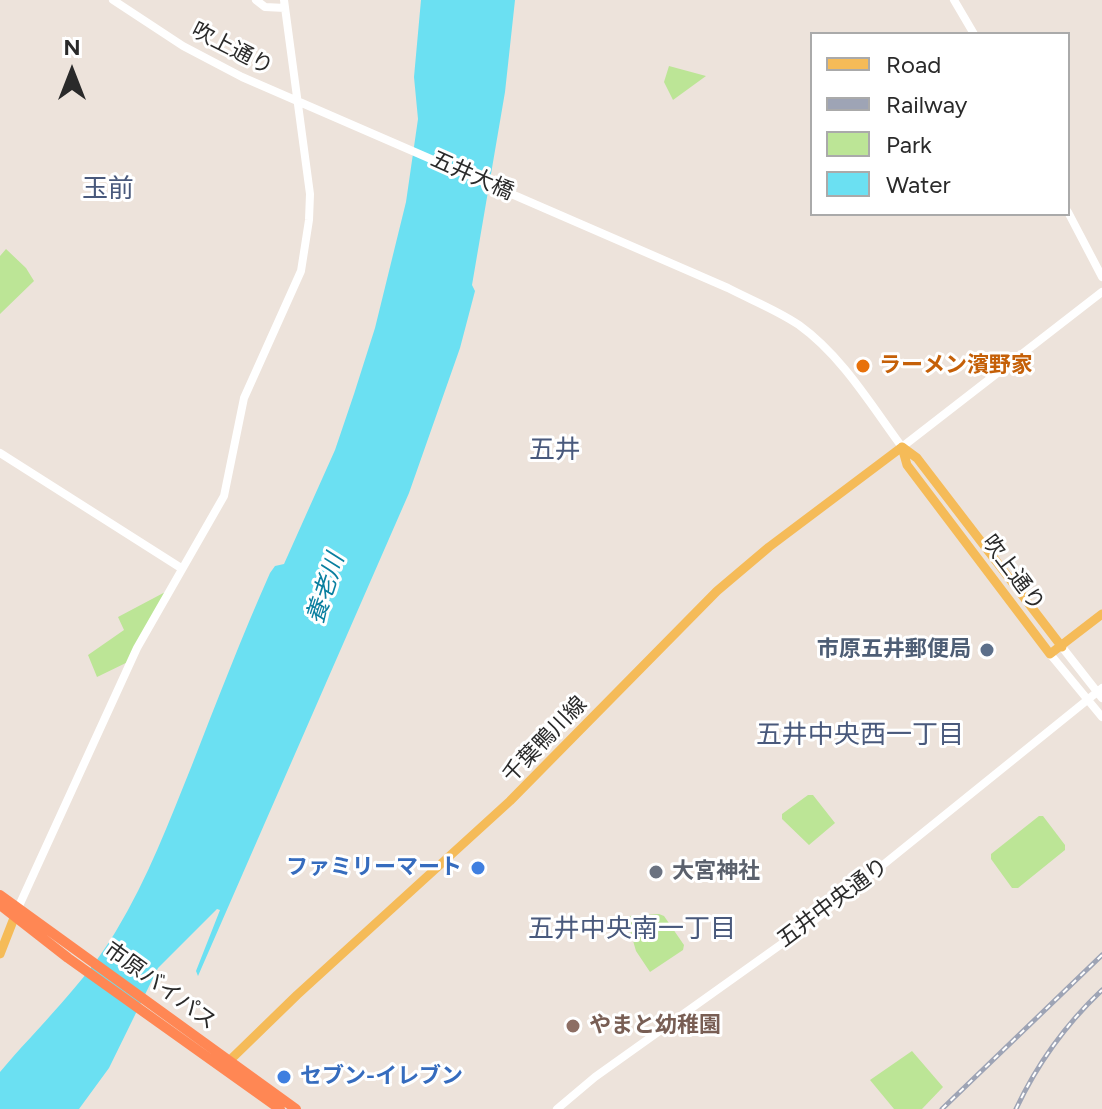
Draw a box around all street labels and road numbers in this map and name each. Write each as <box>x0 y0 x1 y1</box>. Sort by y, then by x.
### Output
street label: 吹上通り <box>187 17 277 81</box>
street label: 五井大橋 <box>426 146 518 206</box>
street label: 吹上通り <box>976 530 1050 616</box>
street label: 千葉鴨川線 <box>497 691 593 789</box>
street label: 五井中央通り <box>772 853 894 953</box>
street label: 市原バイパス <box>99 937 221 1035</box>

